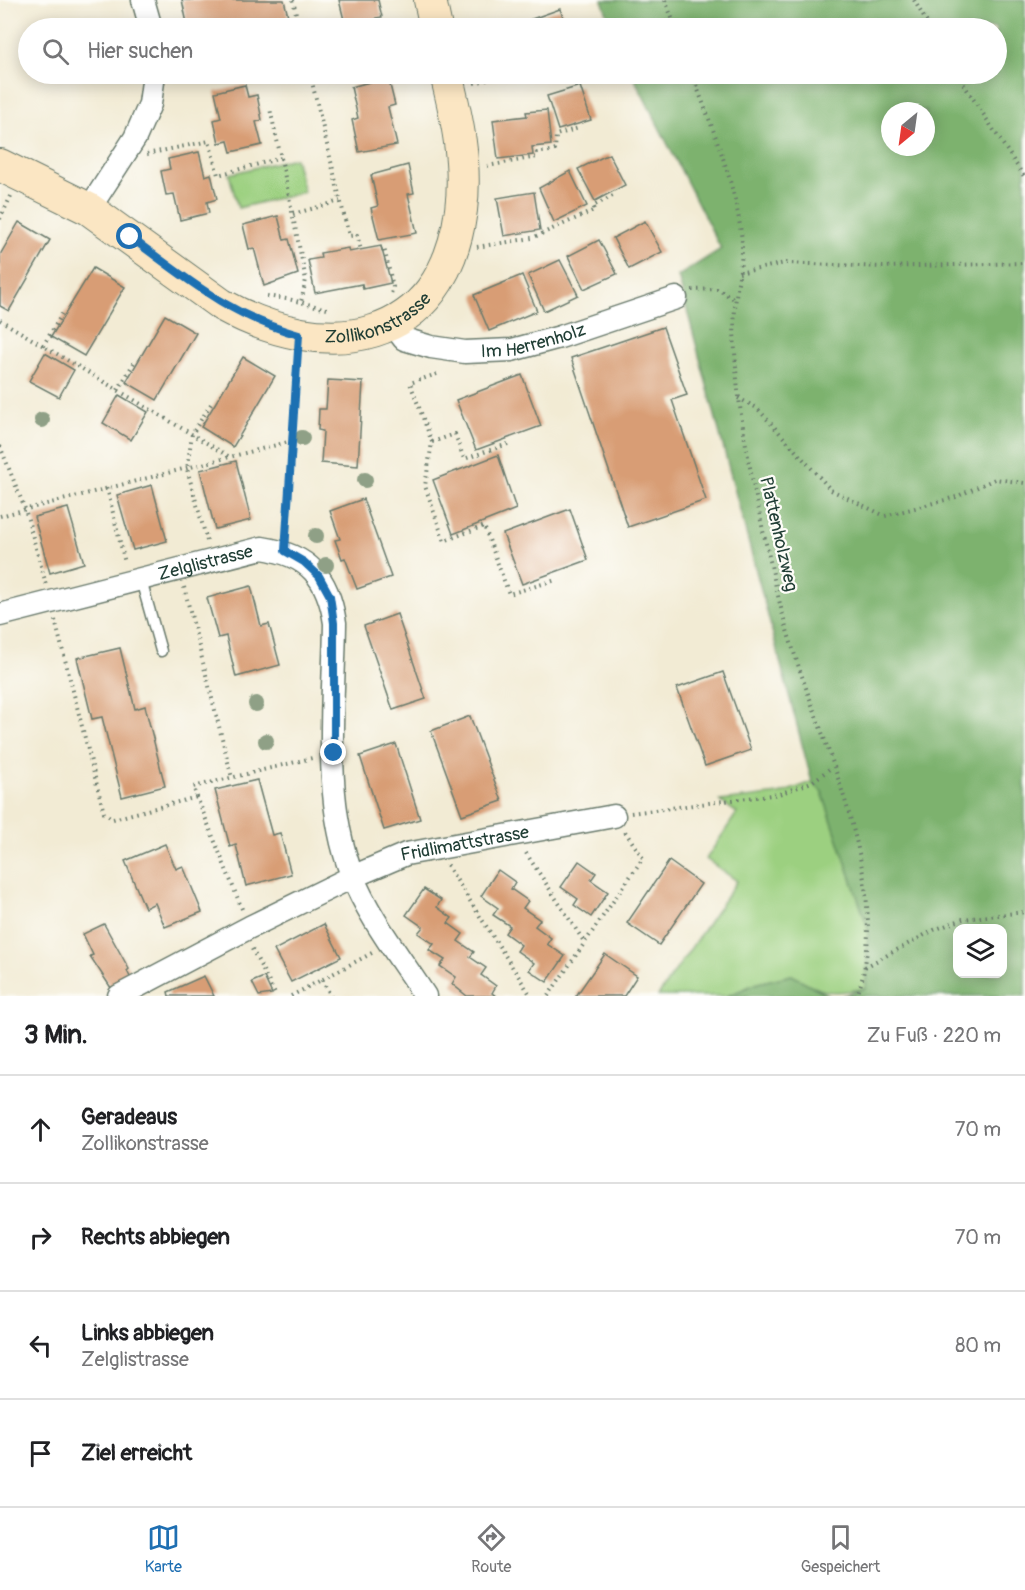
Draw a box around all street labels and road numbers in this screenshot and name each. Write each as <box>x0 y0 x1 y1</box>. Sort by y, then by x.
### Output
street label: Zollikonstrasse <box>325 288 436 349</box>
street label: Im Herrenholz <box>480 318 589 363</box>
street label: Plattenholzweg <box>754 474 803 594</box>
street label: Zelglistrasse <box>156 540 256 586</box>
street label: Fridlimattstrasse <box>399 821 531 867</box>

